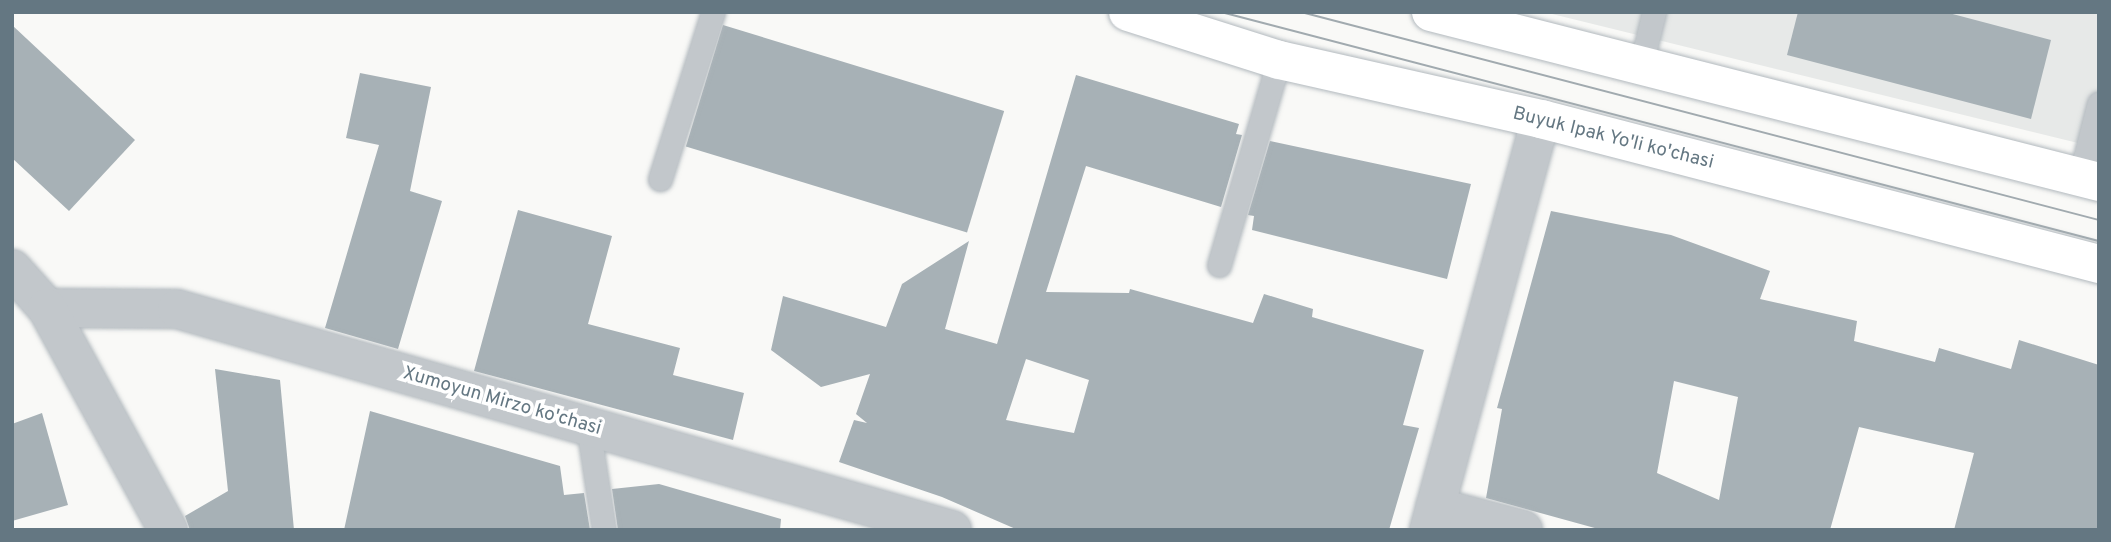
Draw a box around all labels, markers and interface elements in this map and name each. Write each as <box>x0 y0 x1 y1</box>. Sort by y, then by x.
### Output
street label: Buyuk Ipak Yo'li ko'chasi <box>1510 103 1716 175</box>
street label: Xumoyun Mirzo ko'chasi <box>400 363 604 441</box>

